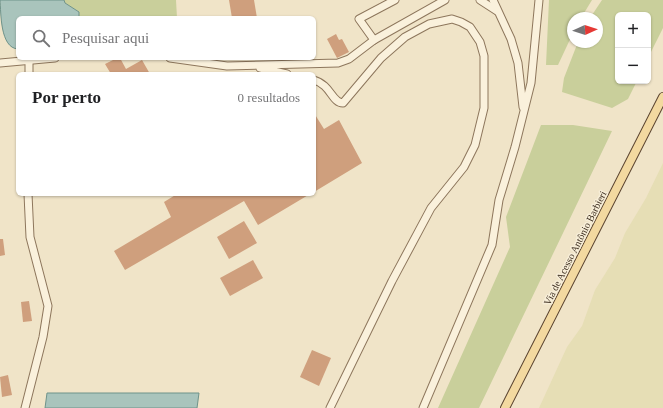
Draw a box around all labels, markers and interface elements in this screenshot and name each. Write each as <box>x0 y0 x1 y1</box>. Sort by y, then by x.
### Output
north arrow <box>567 12 603 48</box>
map controls <box>615 12 651 84</box>
button: + <box>615 12 651 48</box>
search box <box>16 16 316 60</box>
icon: search <box>30 27 52 49</box>
text: Pesquisar aqui <box>62 30 149 46</box>
button: − <box>615 48 651 84</box>
text: Por perto <box>32 88 101 107</box>
text: 0 resultados <box>238 90 300 105</box>
street label: Via de Acesso Antônio Barbieri <box>541 189 609 307</box>

